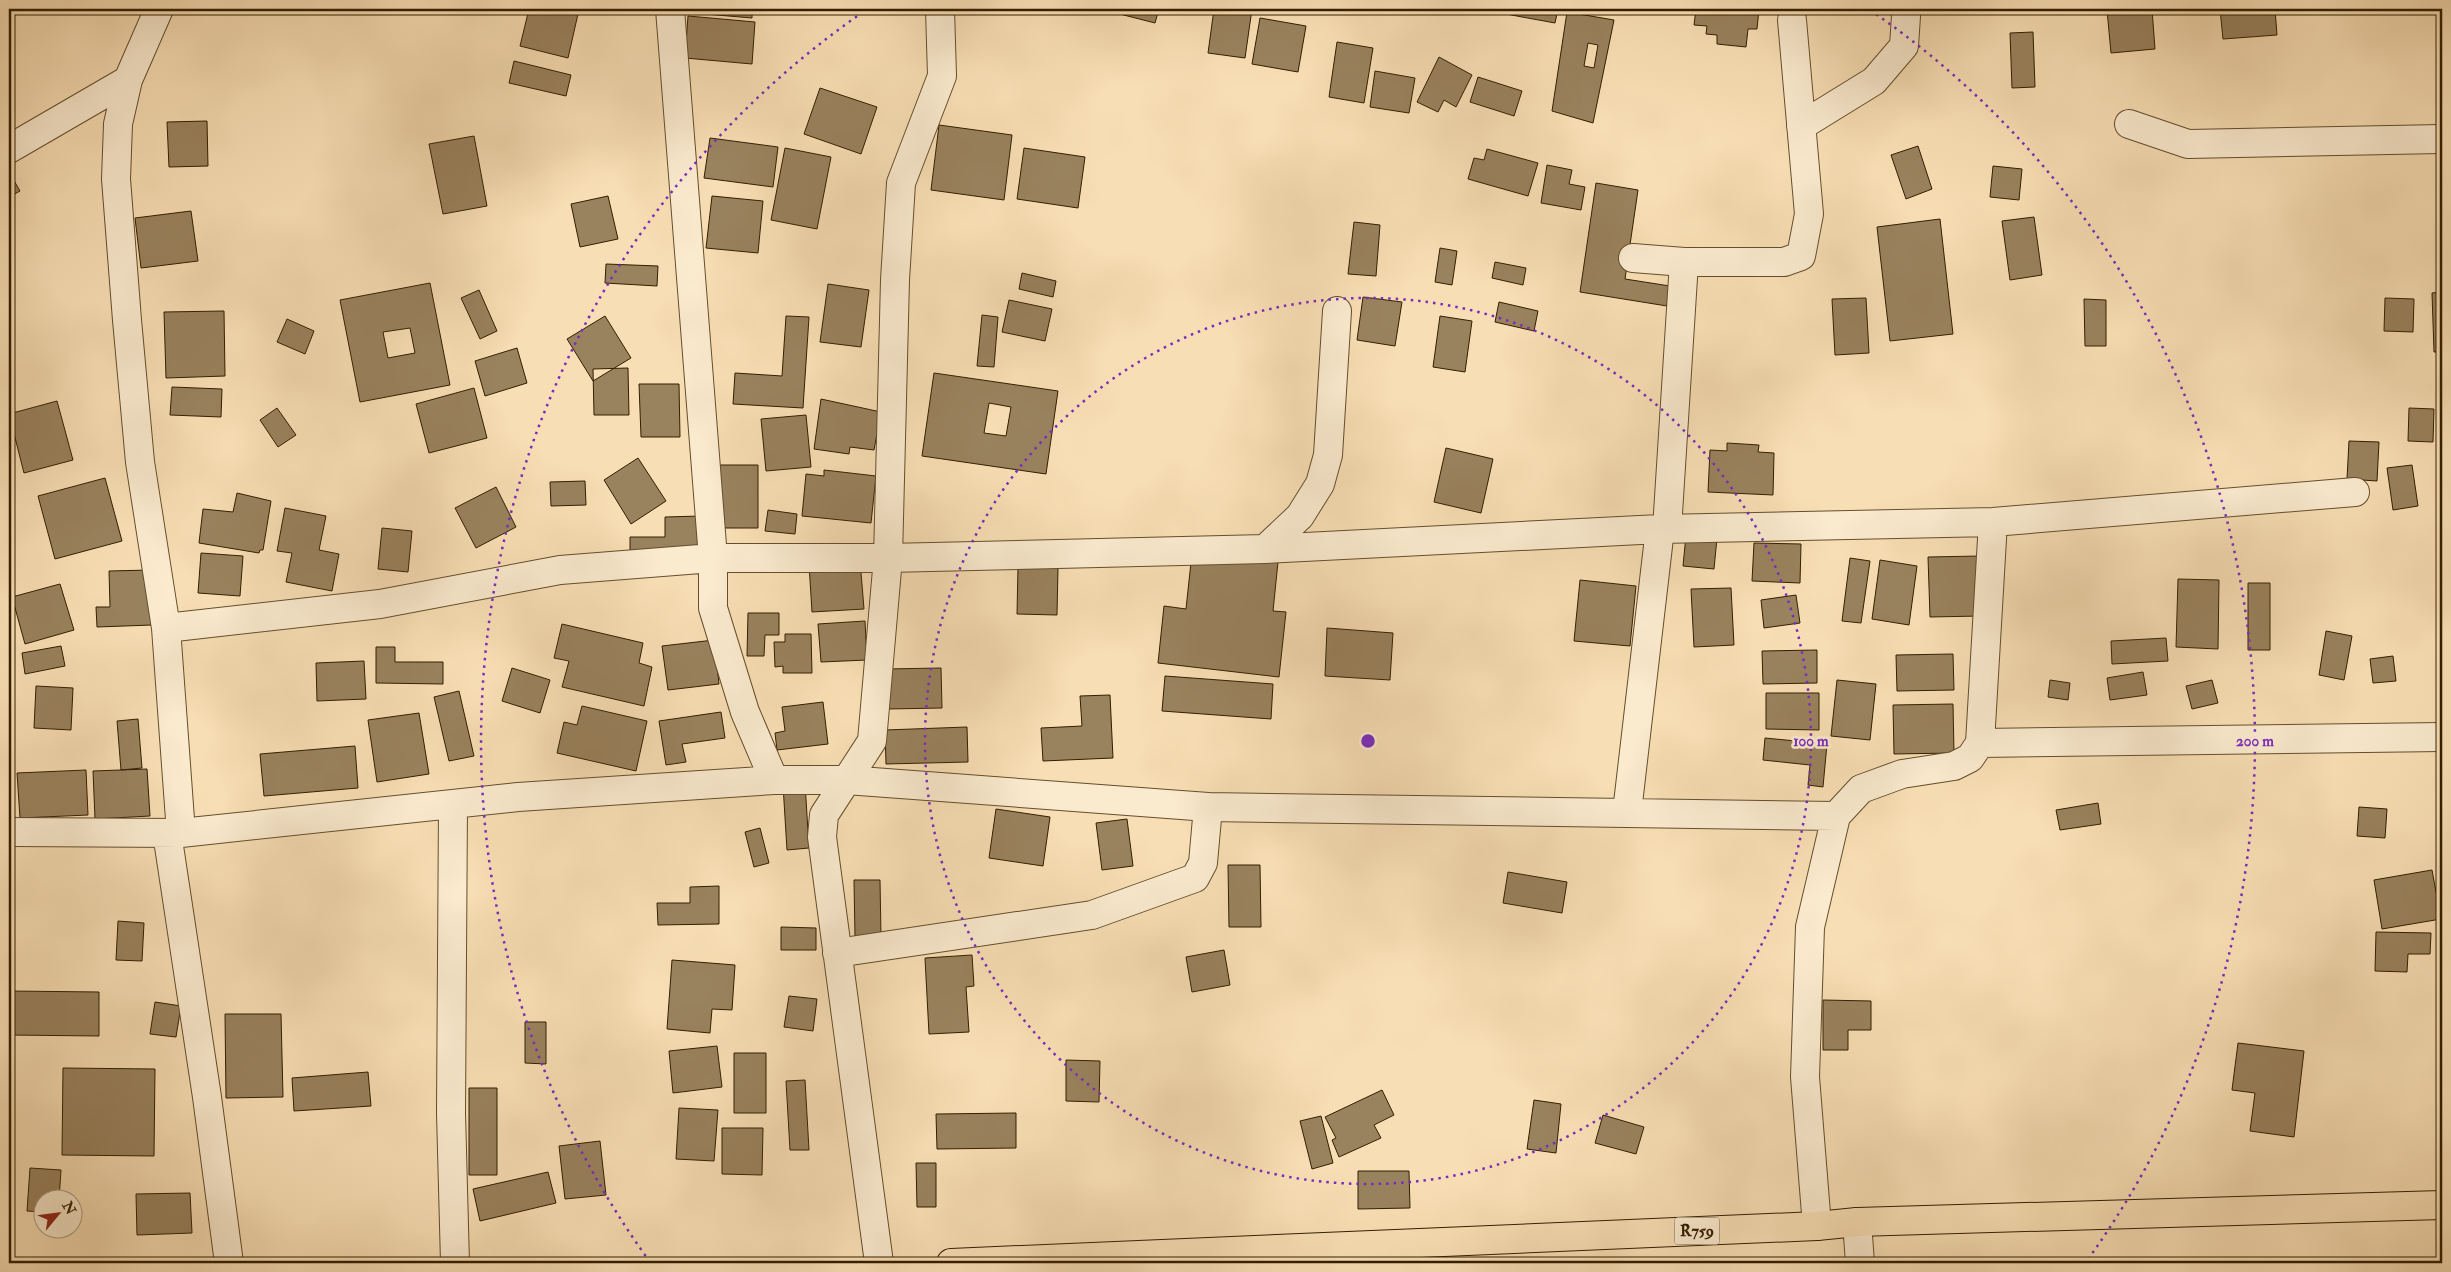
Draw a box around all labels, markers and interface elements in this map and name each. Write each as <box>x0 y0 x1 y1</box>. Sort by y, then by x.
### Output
centre of rings <box>1359 732 1377 750</box>
text: 100 m <box>1793 732 1829 751</box>
text: 200 m <box>2236 732 2274 751</box>
north arrow <box>32 1190 82 1240</box>
text: N <box>58 1197 80 1218</box>
road number: R759 <box>1674 1218 1720 1244</box>

